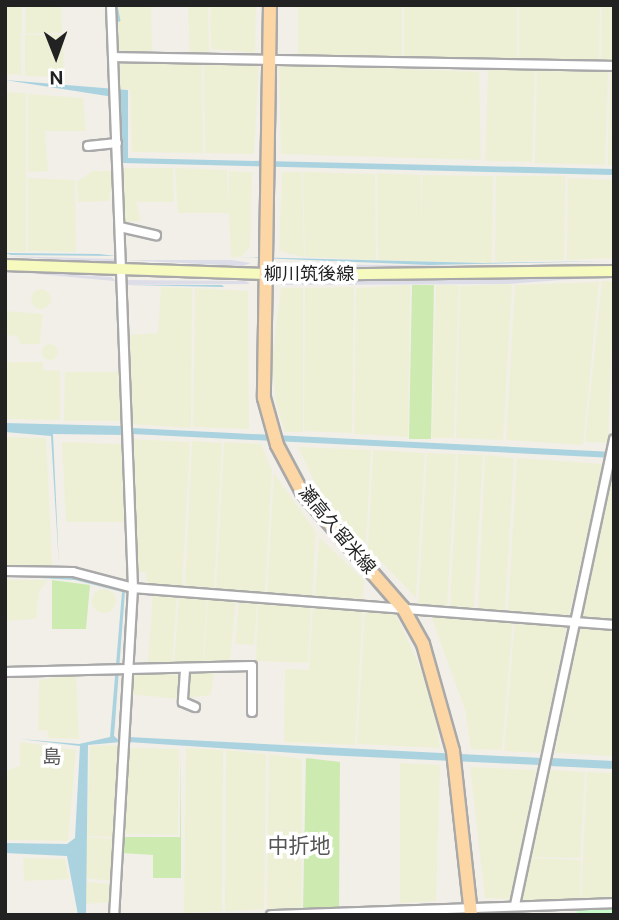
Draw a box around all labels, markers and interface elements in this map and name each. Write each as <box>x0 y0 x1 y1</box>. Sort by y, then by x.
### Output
north arrow <box>21 21 91 91</box>
text: N <box>49 65 64 90</box>
street label: 柳川筑後線 <box>264 263 354 285</box>
street label: 瀬高久留米線 <box>294 482 380 578</box>
district label: 島 <box>43 746 61 768</box>
district label: 中折地 <box>268 833 330 859</box>

